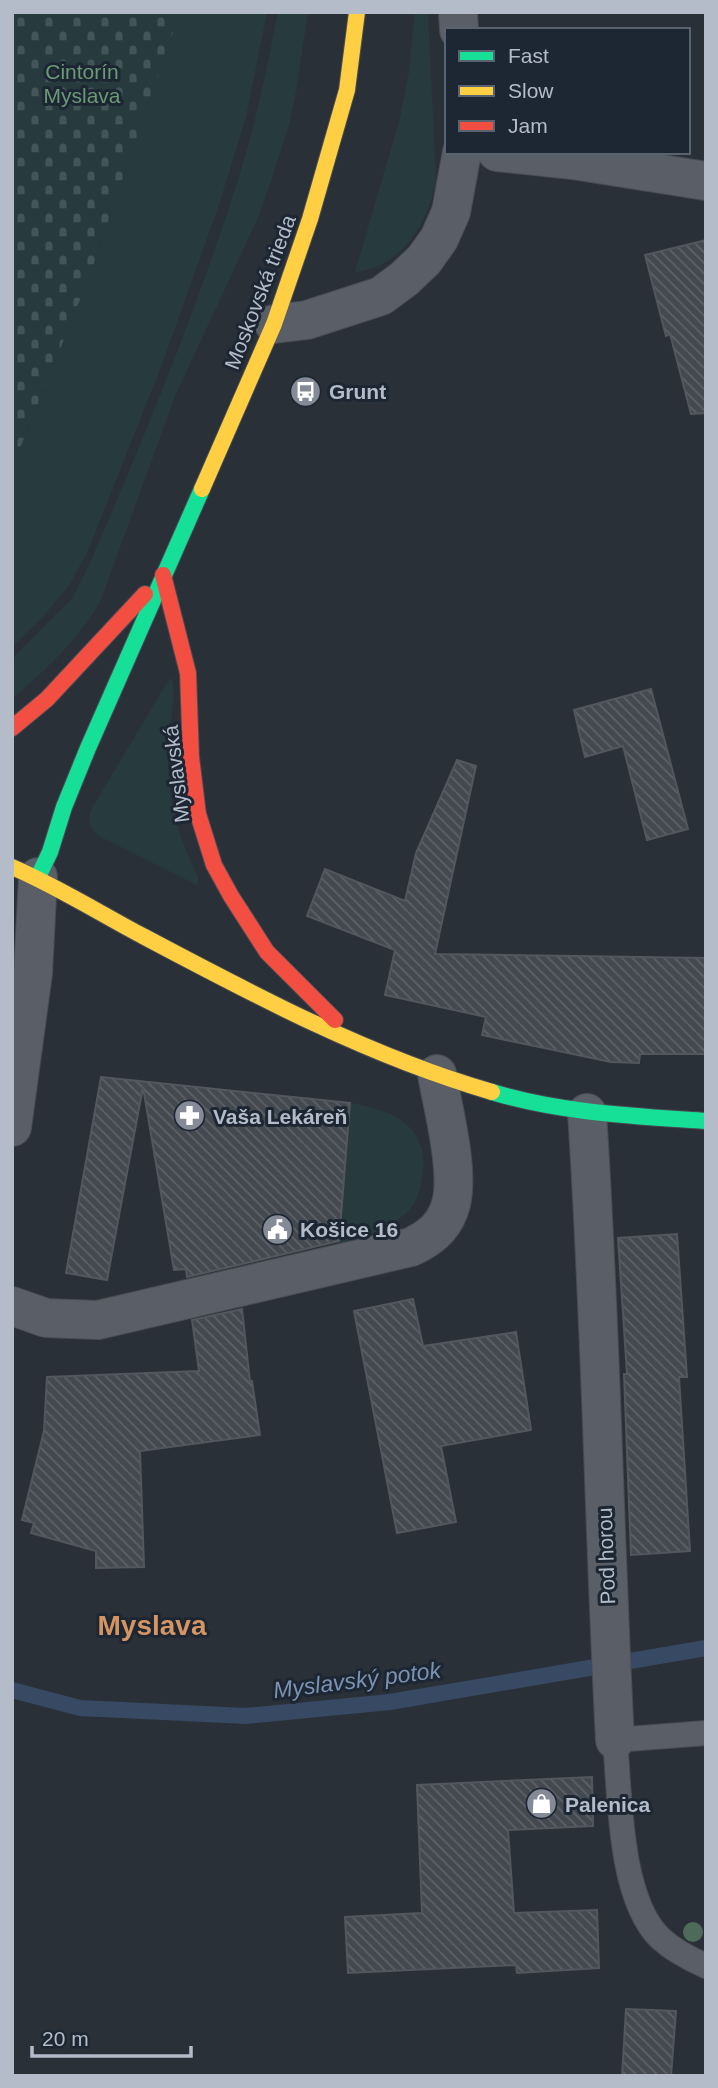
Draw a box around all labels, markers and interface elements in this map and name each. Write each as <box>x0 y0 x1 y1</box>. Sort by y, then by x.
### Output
legend <box>445 28 690 154</box>
text: Fast <box>508 44 549 67</box>
park label: Cintorín Myslava <box>43 60 121 107</box>
text: Slow <box>508 79 554 102</box>
text: Jam <box>508 114 548 137</box>
street label: Moskovská trieda <box>220 211 300 372</box>
bus stop icon: Grunt <box>289 374 323 408</box>
place label: Grunt <box>329 380 386 403</box>
street label: Myslavská <box>159 724 193 824</box>
pharmacy icon: Vaša Lekáreň <box>173 1099 207 1133</box>
place label: Vaša Lekáreň <box>213 1105 347 1128</box>
public building icon: Košice 16 <box>260 1212 294 1246</box>
place label: Košice 16 <box>300 1218 398 1241</box>
street label: Pod horou <box>593 1507 619 1605</box>
district label: Myslava <box>98 1610 207 1641</box>
water label: Myslavský potok <box>272 1657 444 1703</box>
shop icon: Palenica <box>525 1787 559 1821</box>
place label: Palenica <box>565 1793 651 1816</box>
scale bar <box>32 2014 191 2058</box>
text: 20 m <box>42 2027 89 2050</box>

